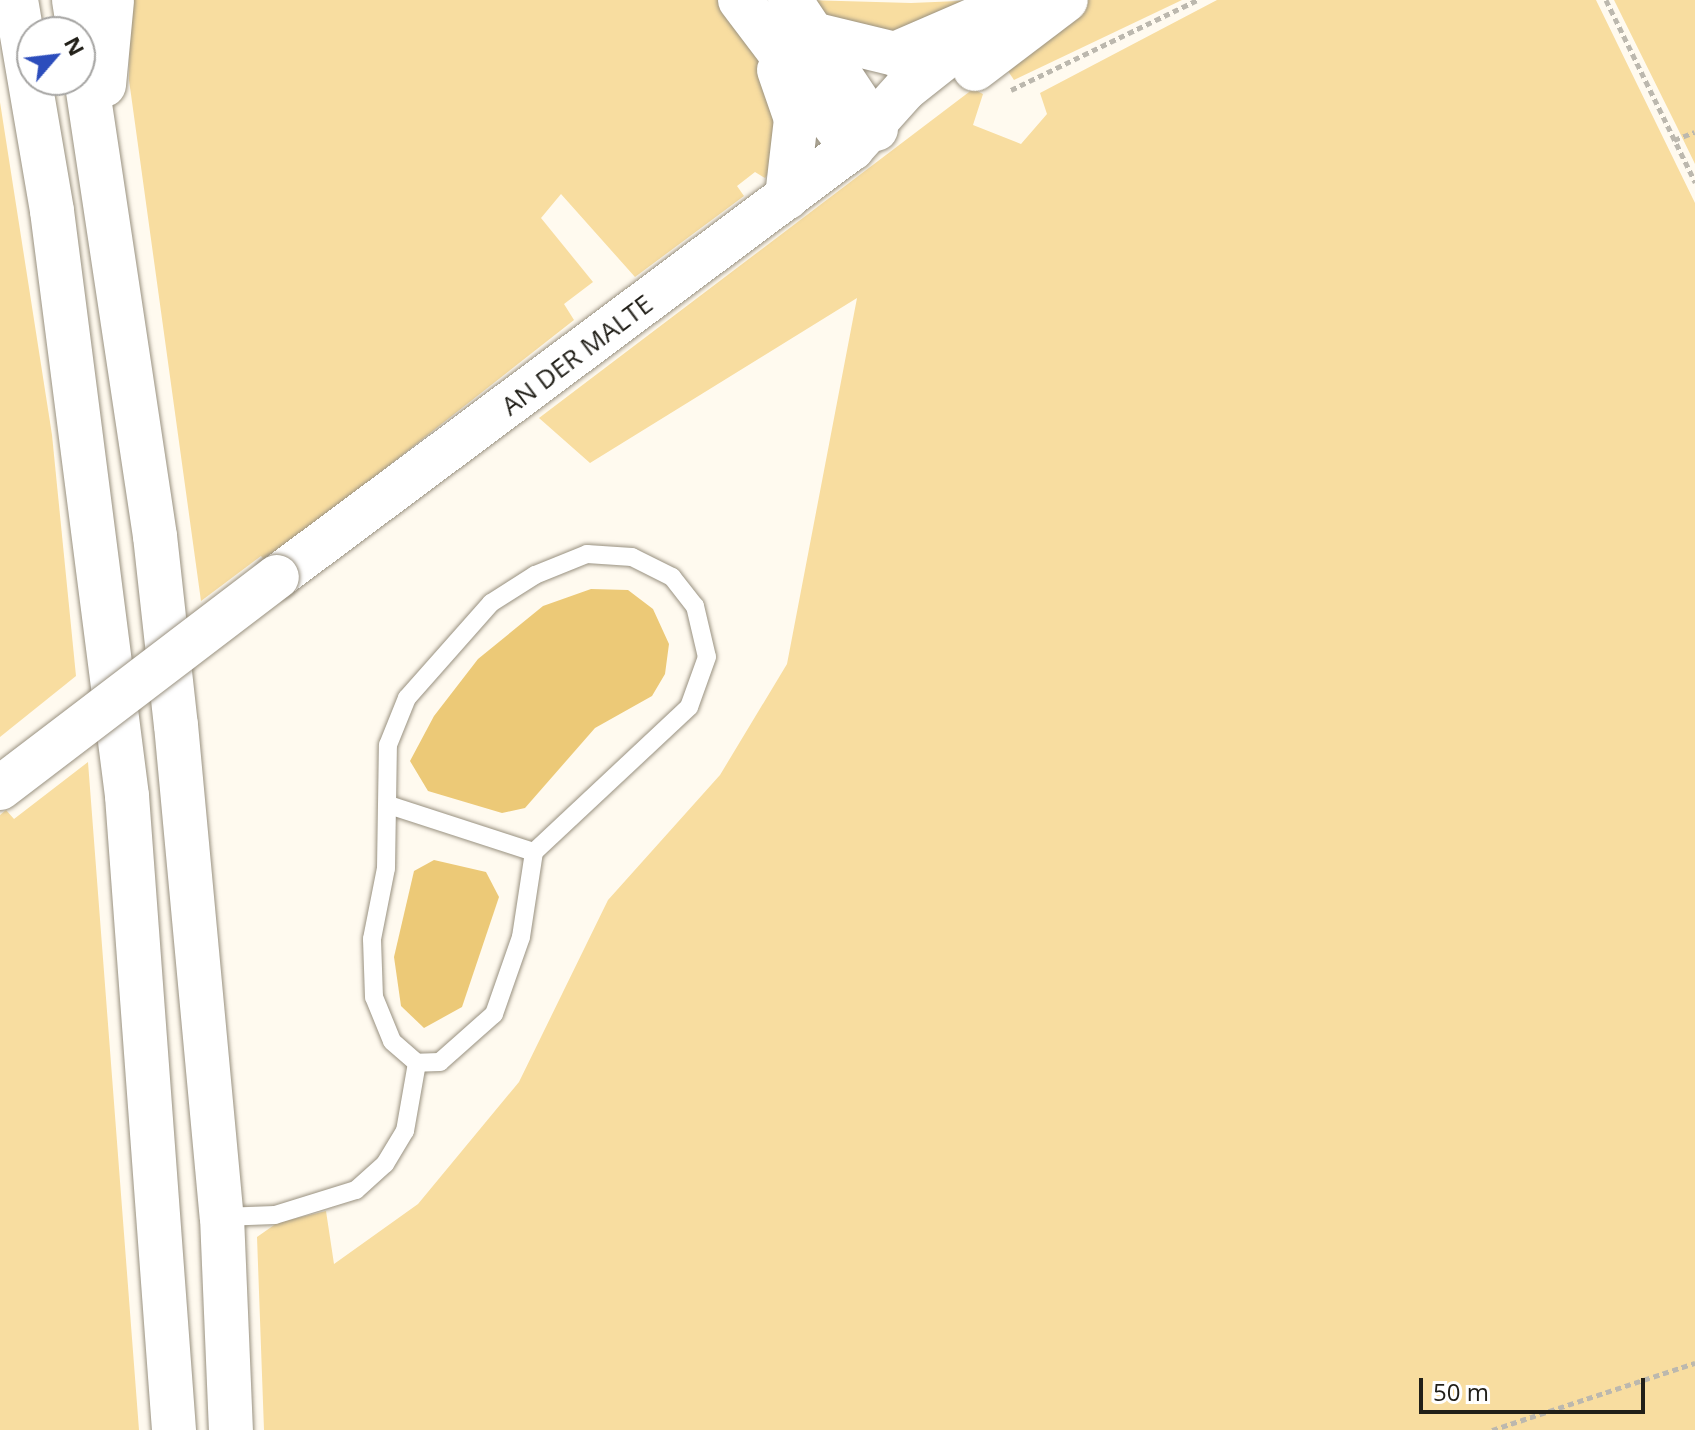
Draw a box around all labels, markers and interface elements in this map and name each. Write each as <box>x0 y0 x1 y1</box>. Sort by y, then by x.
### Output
north arrow <box>16 16 96 96</box>
text: N <box>58 31 93 61</box>
street label: AN DER MALTE <box>495 288 659 422</box>
scale bar <box>1423 1362 1649 1412</box>
text: 50 m <box>1433 1375 1489 1408</box>

